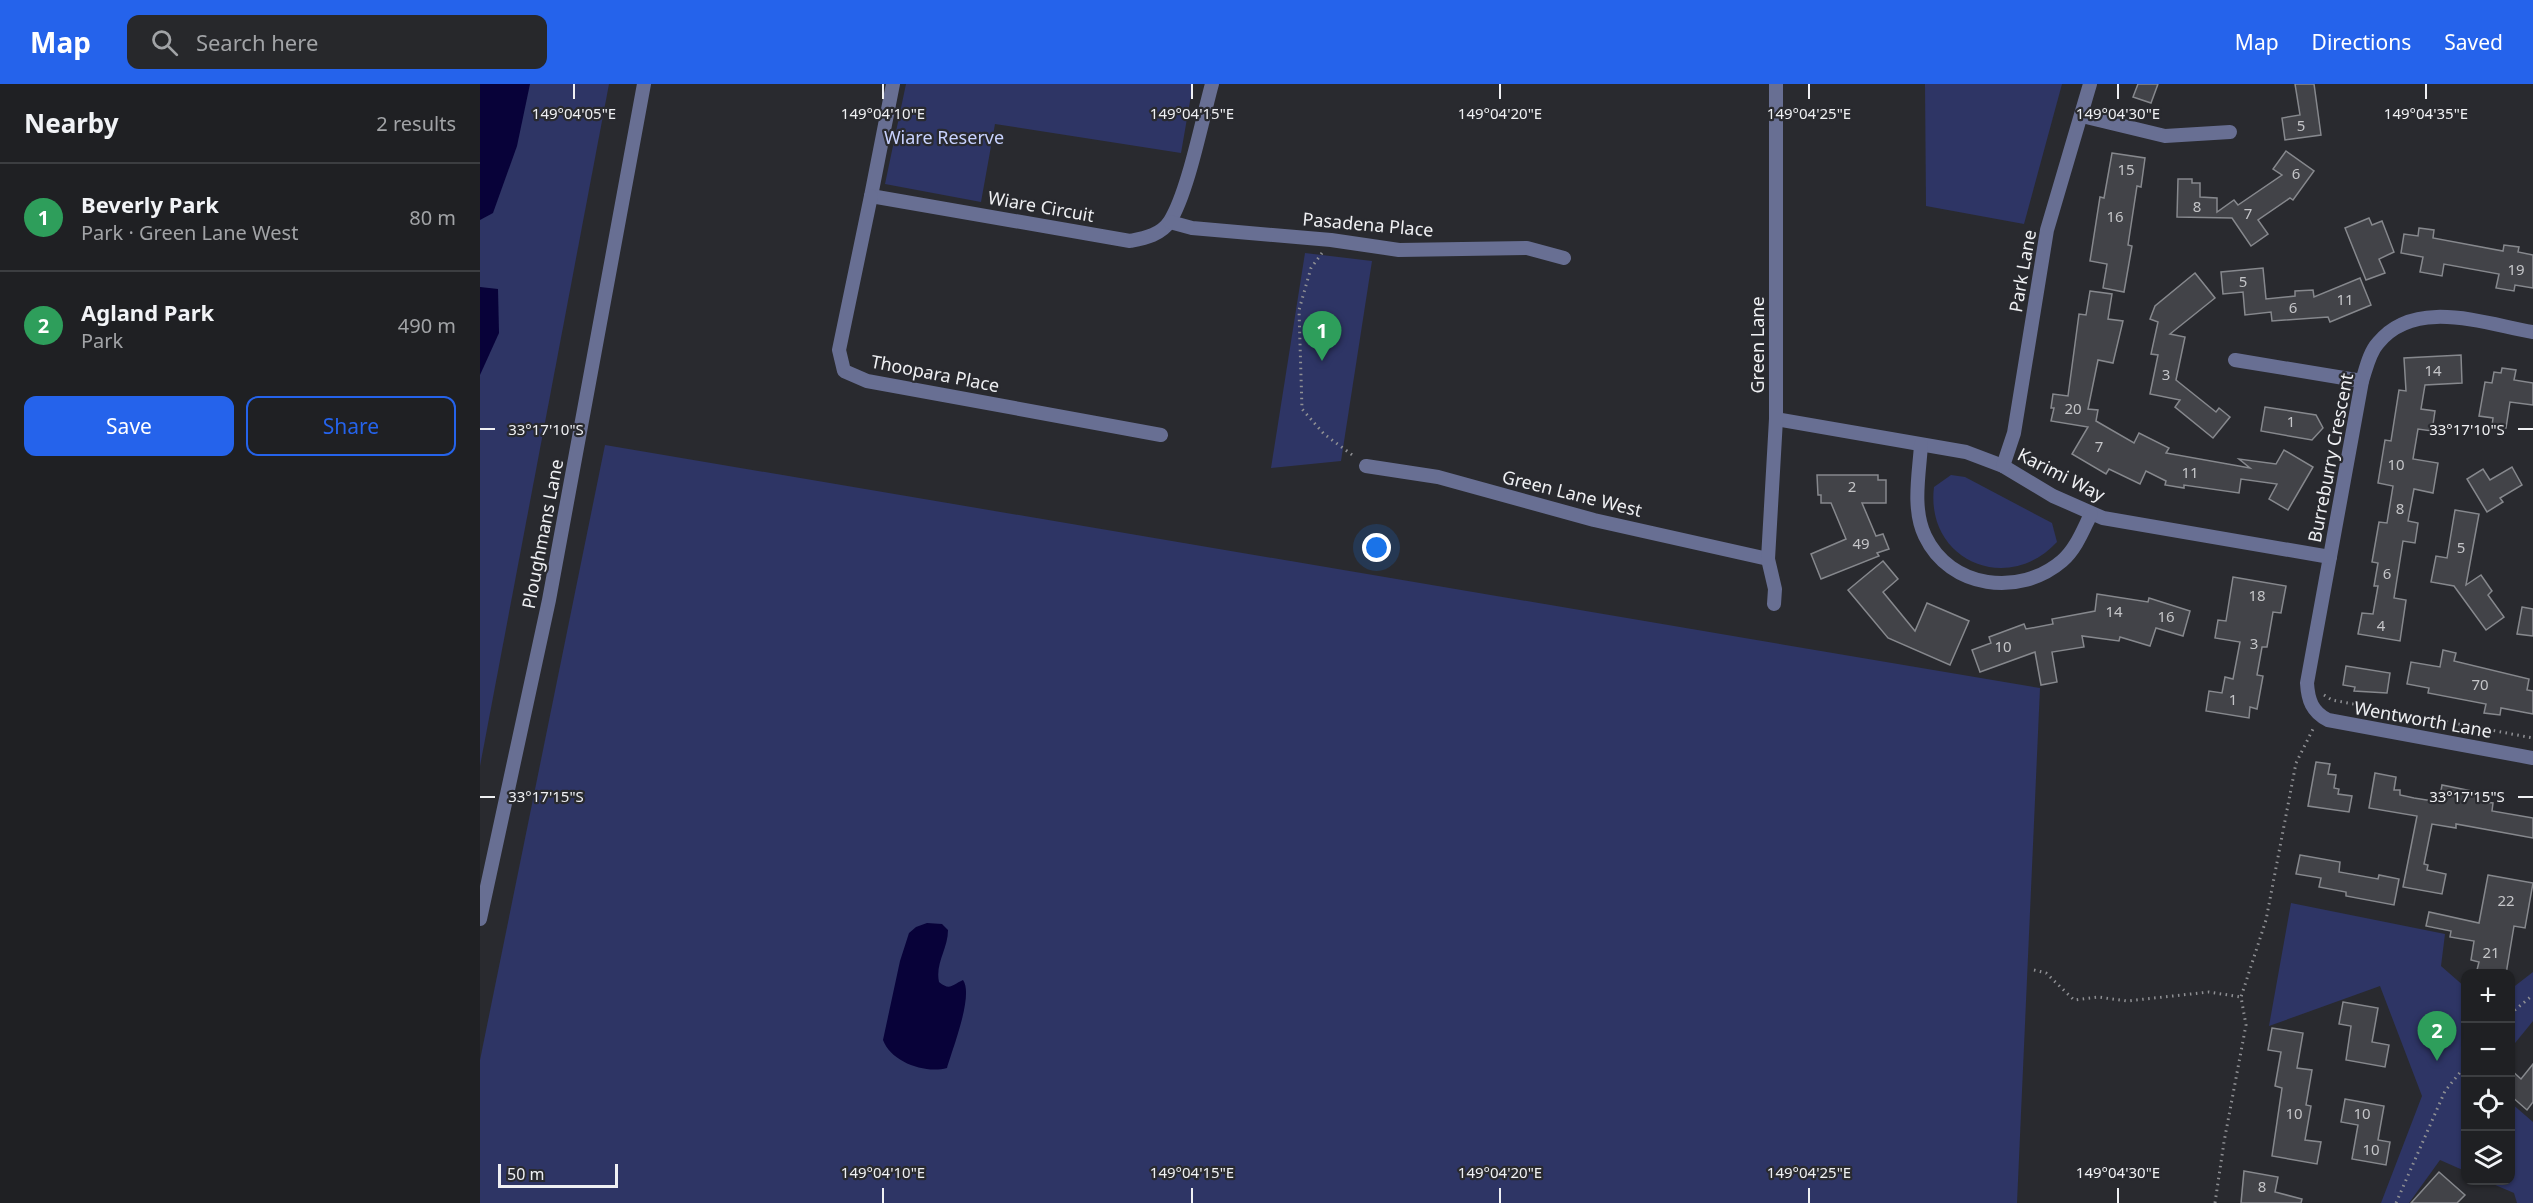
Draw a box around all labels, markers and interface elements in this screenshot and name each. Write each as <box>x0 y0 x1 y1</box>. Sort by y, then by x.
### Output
search box <box>127 15 547 69</box>
text: Map <box>30 23 91 61</box>
icon: search <box>148 26 181 59</box>
text: Search here <box>196 27 318 57</box>
text: Map <box>2235 28 2279 56</box>
text: Directions <box>2312 28 2411 56</box>
text: Saved <box>2444 28 2503 56</box>
text: 149°04'05"E <box>532 103 616 123</box>
text: 149°04'10"E <box>841 103 925 123</box>
text: 149°04'15"E <box>1150 103 1234 123</box>
text: 149°04'20"E <box>1458 103 1542 123</box>
text: 149°04'25"E <box>1767 103 1851 123</box>
text: 149°04'30"E <box>2076 103 2160 123</box>
text: 149°04'35"E <box>2384 103 2468 123</box>
text: Nearby <box>24 105 119 141</box>
text: 2 results <box>376 110 456 137</box>
house number: 5 <box>2297 115 2305 135</box>
park label: Wiare Reserve <box>884 125 1004 149</box>
house number: 15 <box>2117 159 2135 179</box>
house number: 6 <box>2292 163 2300 183</box>
street label: Wiare Circuit <box>986 185 1097 227</box>
text: Beverly Park <box>81 189 219 219</box>
house number: 8 <box>2193 196 2201 216</box>
house number: 7 <box>2244 203 2252 223</box>
text: 1 <box>38 204 49 231</box>
text: 80 m <box>409 204 456 231</box>
street label: Pasadena Place <box>1302 206 1435 242</box>
house number: 16 <box>2106 206 2124 226</box>
text: Park · Green Lane West <box>81 219 298 246</box>
street label: Park Lane <box>2003 228 2041 314</box>
house number: 19 <box>2507 259 2525 279</box>
house number: 5 <box>2239 271 2247 291</box>
house number: 11 <box>2336 289 2354 309</box>
street label: Green Lane <box>1745 296 1769 394</box>
text: Agland Park <box>81 297 214 327</box>
house number: 6 <box>2289 297 2297 317</box>
text: 2 <box>38 312 49 339</box>
text: 490 m <box>398 312 456 339</box>
pin: 1 <box>1302 312 1342 361</box>
text: Park <box>81 327 123 354</box>
street label: Thoopara Place <box>869 349 1001 397</box>
house number: 14 <box>2424 360 2442 380</box>
house number: 3 <box>2162 364 2170 384</box>
street label: Burreburry Crescent <box>2302 371 2358 545</box>
button: Save <box>24 396 234 456</box>
button: Share <box>246 396 456 456</box>
house number: 20 <box>2064 398 2082 418</box>
house number: 1 <box>2287 411 2295 431</box>
text: 33°17'10"S <box>508 419 584 439</box>
text: 33°17'10"S <box>2429 419 2505 439</box>
house number: 7 <box>2095 436 2103 456</box>
street label: Karimi Way <box>2014 442 2110 507</box>
house number: 10 <box>2387 454 2405 474</box>
street label: Ploughmans Lane <box>516 457 568 611</box>
house number: 11 <box>2181 462 2199 482</box>
street label: Green Lane West <box>1500 464 1645 522</box>
house number: 2 <box>1848 476 1856 496</box>
house number: 8 <box>2396 498 2404 518</box>
your location <box>1362 533 1391 562</box>
house number: 49 <box>1852 533 1870 553</box>
house number: 5 <box>2457 537 2465 557</box>
house number: 6 <box>2383 563 2391 583</box>
house number: 18 <box>2248 585 2266 605</box>
house number: 14 <box>2105 601 2123 621</box>
house number: 16 <box>2157 606 2175 626</box>
house number: 4 <box>2377 615 2386 635</box>
house number: 3 <box>2250 633 2258 653</box>
house number: 10 <box>1994 636 2012 656</box>
house number: 70 <box>2471 674 2489 694</box>
house number: 1 <box>2229 689 2237 709</box>
street label: Wentworth Lane <box>2352 695 2494 743</box>
text: 33°17'15"S <box>508 786 584 806</box>
text: 33°17'15"S <box>2429 786 2505 806</box>
house number: 22 <box>2497 890 2515 910</box>
house number: 21 <box>2482 942 2500 962</box>
map controls <box>2461 969 2515 1185</box>
button: + <box>2461 969 2515 1023</box>
pin: 2 <box>2418 1012 2456 1061</box>
button: − <box>2461 1023 2515 1077</box>
button: locate <box>2461 1077 2515 1131</box>
house number: 10 <box>2285 1103 2303 1123</box>
house number: 10 <box>2353 1103 2371 1123</box>
button: layers <box>2461 1131 2515 1185</box>
house number: 10 <box>2362 1139 2380 1159</box>
scale bar <box>498 1161 618 1188</box>
text: 149°04'10"E <box>841 1162 925 1182</box>
text: 149°04'15"E <box>1150 1162 1234 1182</box>
text: 149°04'20"E <box>1458 1162 1542 1182</box>
text: 149°04'25"E <box>1767 1162 1851 1182</box>
text: 149°04'30"E <box>2076 1162 2160 1182</box>
text: 50 m <box>507 1163 544 1185</box>
house number: 8 <box>2258 1176 2266 1196</box>

